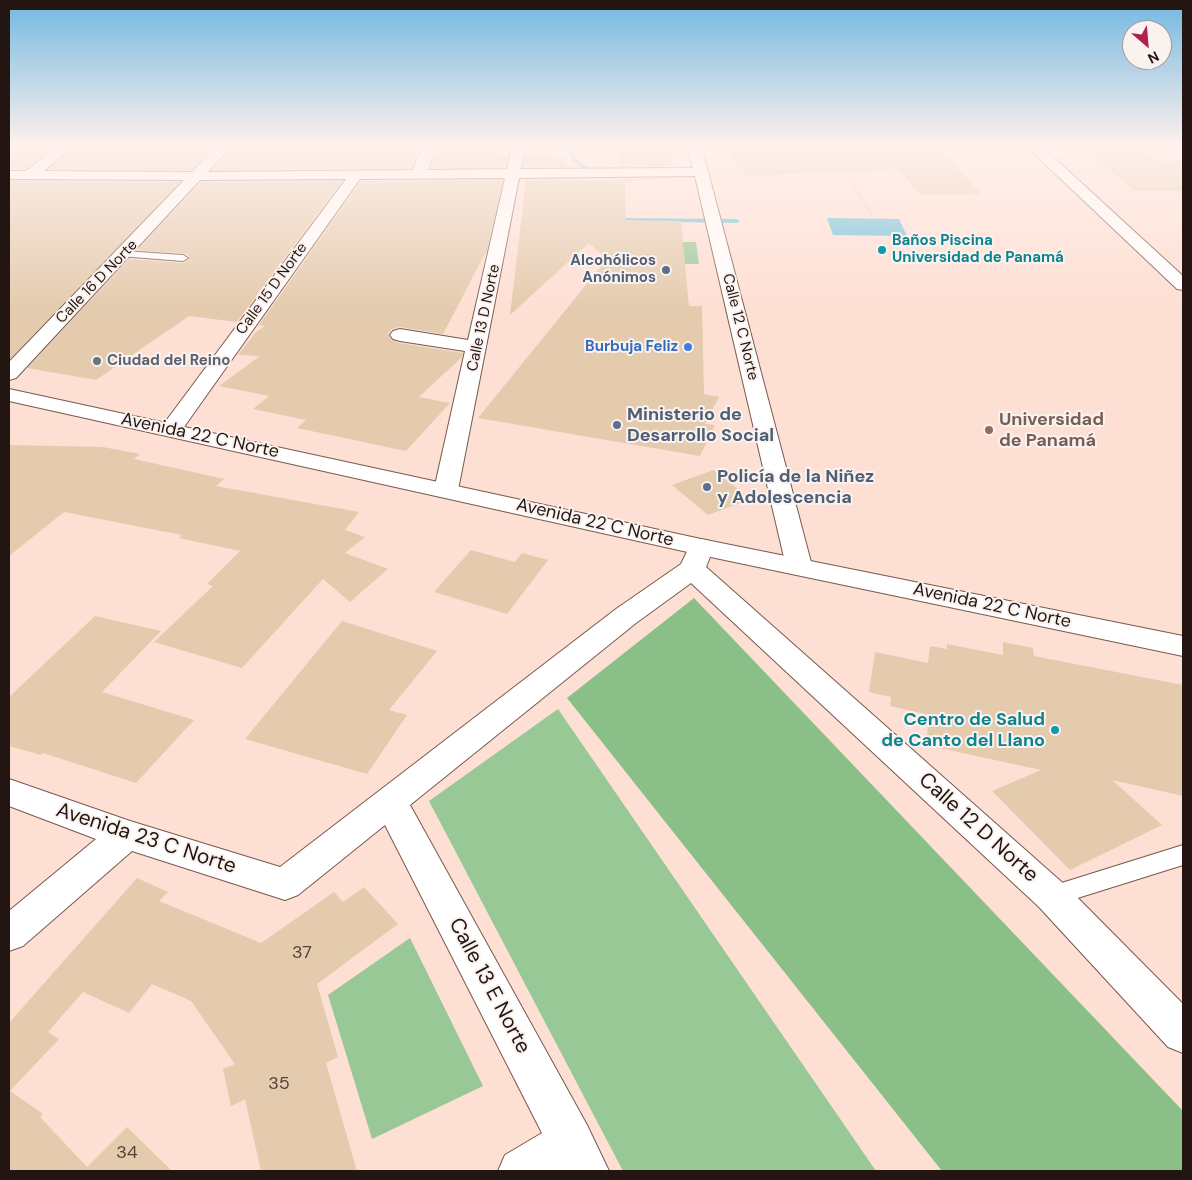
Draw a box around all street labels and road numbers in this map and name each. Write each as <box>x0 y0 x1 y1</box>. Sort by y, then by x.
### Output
street label: Calle 16 D Norte <box>52 236 142 328</box>
street label: Calle 15 D Norte <box>233 240 311 338</box>
street label: Calle 13 D Norte <box>464 263 504 373</box>
street label: Calle 12 C Norte <box>718 272 762 382</box>
street label: Avenida 22 C Norte <box>119 409 281 463</box>
street label: Avenida 22 C Norte <box>514 494 676 552</box>
street label: Avenida 22 C Norte <box>911 579 1073 633</box>
street label: Calle 12 D Norte <box>913 768 1043 888</box>
street label: Avenida 23 C Norte <box>53 798 239 880</box>
street label: Calle 13 E Norte <box>443 914 535 1058</box>

